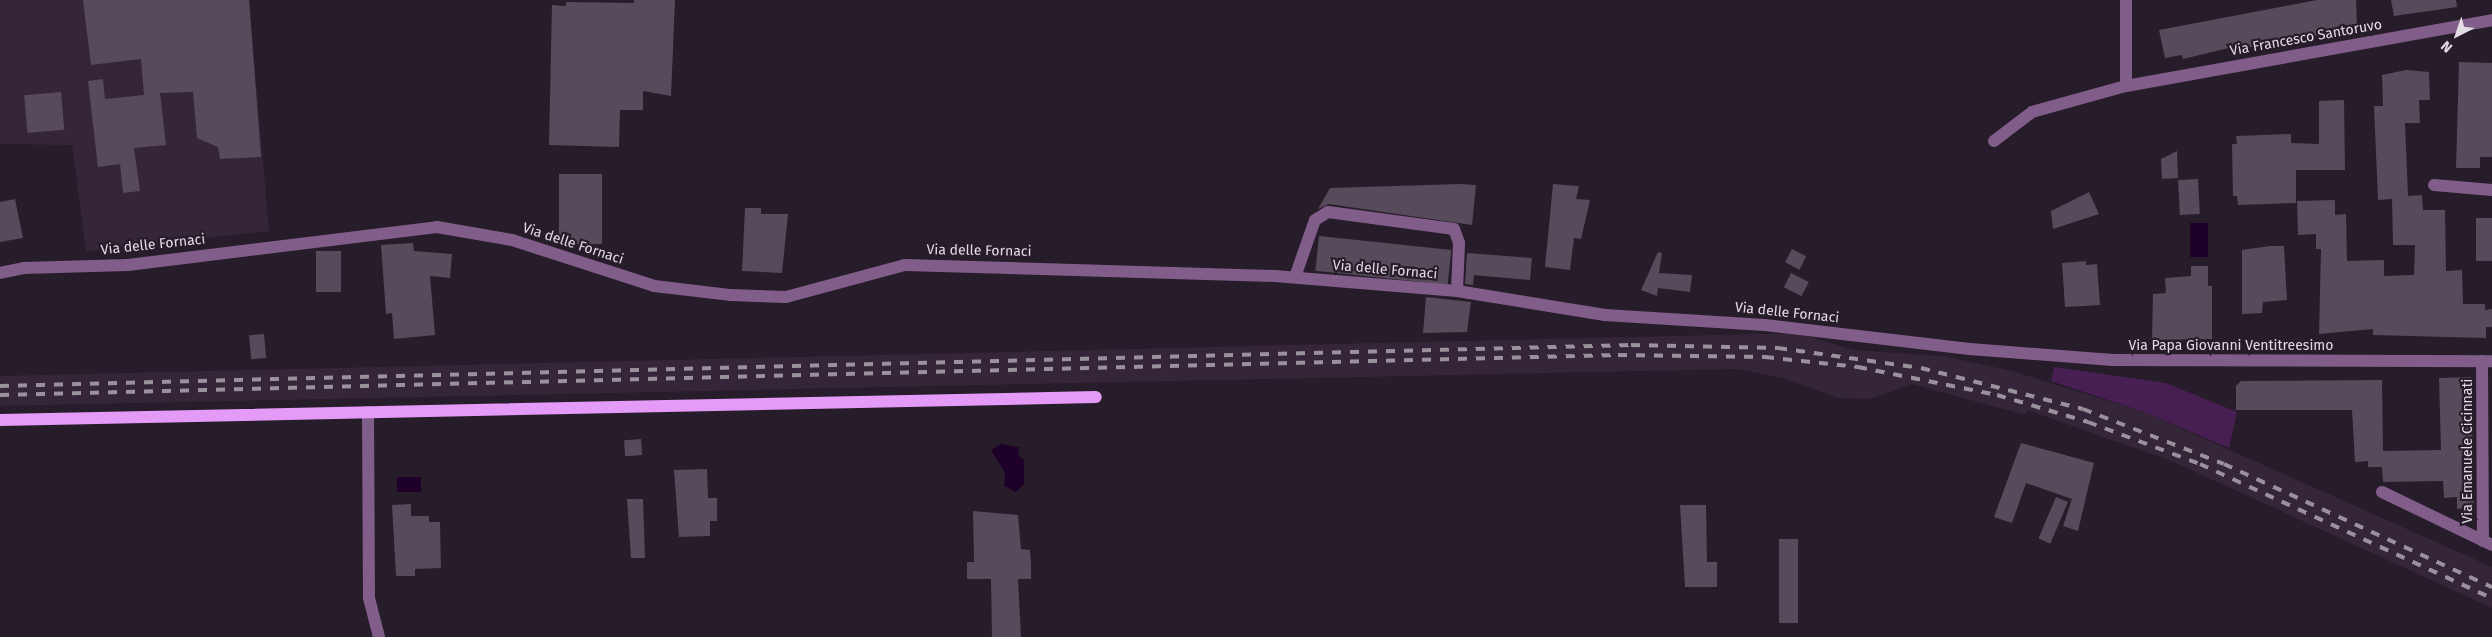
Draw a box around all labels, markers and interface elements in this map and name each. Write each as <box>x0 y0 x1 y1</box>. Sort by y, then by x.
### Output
north arrow <box>2432 10 2482 60</box>
street label: Via Francesco Santoruvo <box>2229 16 2383 60</box>
text: N <box>2438 37 2456 56</box>
street label: Via delle Fornaci <box>520 220 626 268</box>
street label: Via delle Fornaci <box>100 231 206 259</box>
street label: Via delle Fornaci <box>926 242 1032 260</box>
street label: Via delle Fornaci <box>1332 257 1438 283</box>
street label: Via delle Fornaci <box>1734 299 1840 327</box>
street label: Via Papa Giovanni Ventitreesimo <box>2128 338 2334 354</box>
street label: Via Emanuele Cicinnati <box>2460 379 2476 523</box>

